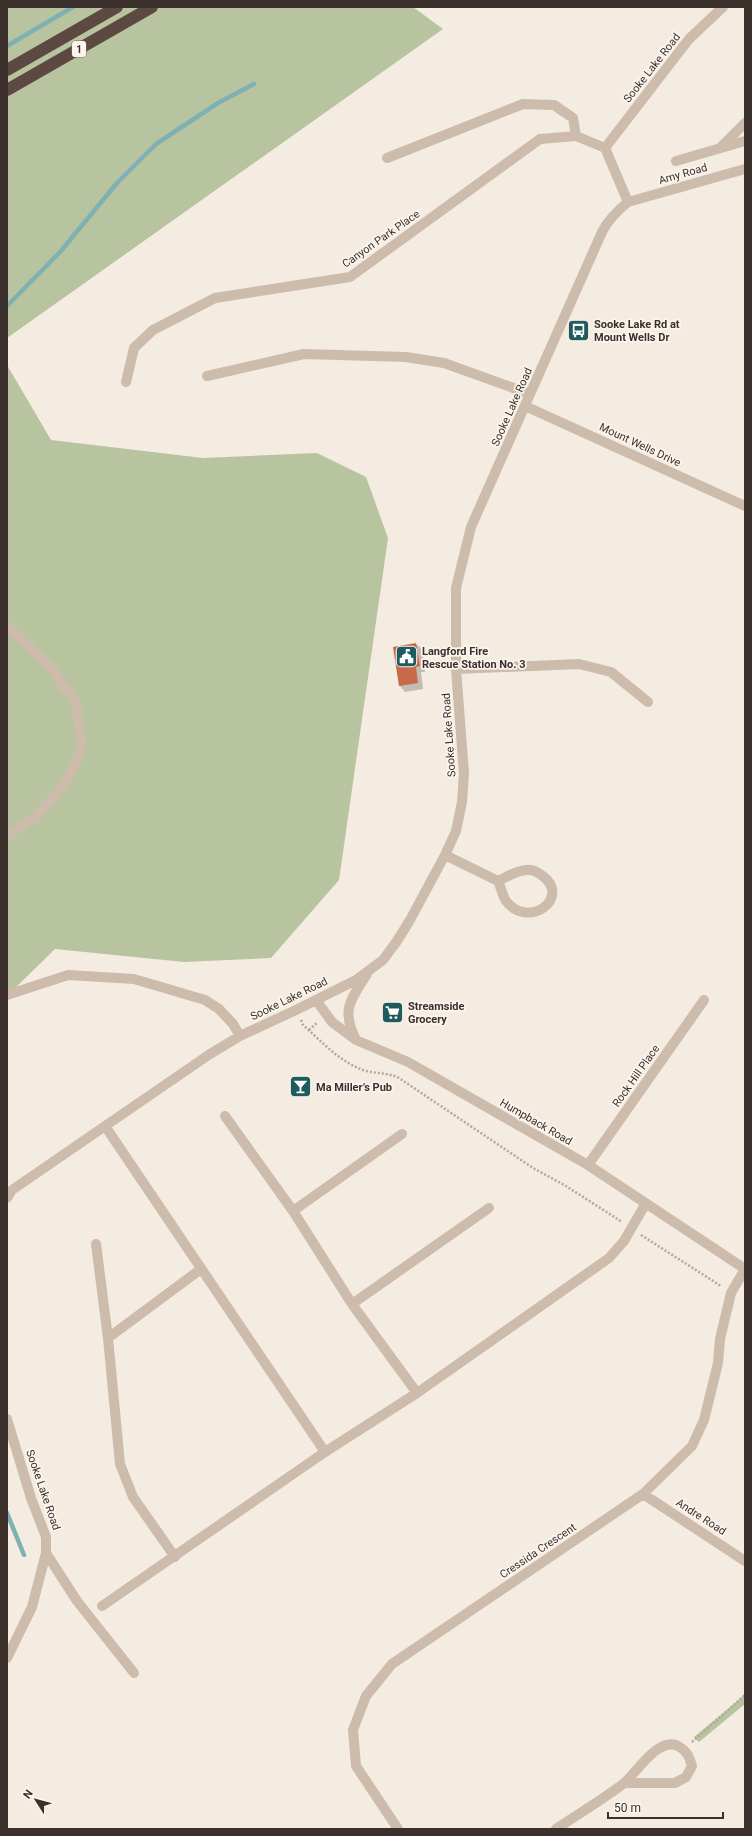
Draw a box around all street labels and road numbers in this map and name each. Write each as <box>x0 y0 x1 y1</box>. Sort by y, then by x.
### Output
street label: Sooke Lake Road <box>621 31 683 105</box>
road number: 1 <box>72 41 86 57</box>
street label: Amy Road <box>657 161 709 187</box>
street label: Canyon Park Place <box>340 207 422 271</box>
street label: Sooke Lake Road <box>489 366 535 448</box>
street label: Mount Wells Drive <box>597 420 683 470</box>
street label: Sooke Lake Road <box>440 693 458 777</box>
street label: Sooke Lake Road <box>248 975 330 1023</box>
street label: Rock Hill Place <box>610 1042 662 1110</box>
street label: Humpback Road <box>498 1096 574 1148</box>
street label: Sooke Lake Road <box>23 1448 63 1532</box>
street label: Andre Road <box>674 1496 728 1538</box>
street label: Cressida Crescent <box>497 1520 579 1581</box>

